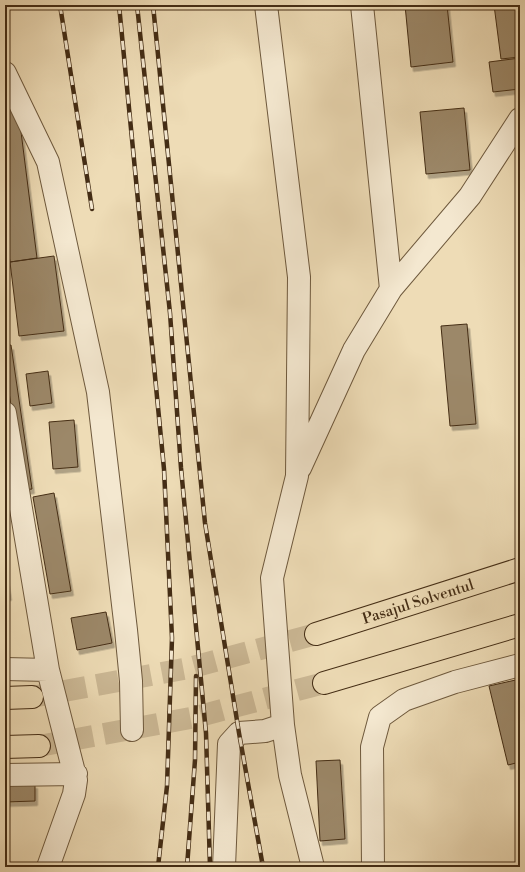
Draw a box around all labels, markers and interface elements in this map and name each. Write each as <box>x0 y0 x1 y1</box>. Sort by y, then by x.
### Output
street label: Pasajul Solventul <box>360 575 477 628</box>

